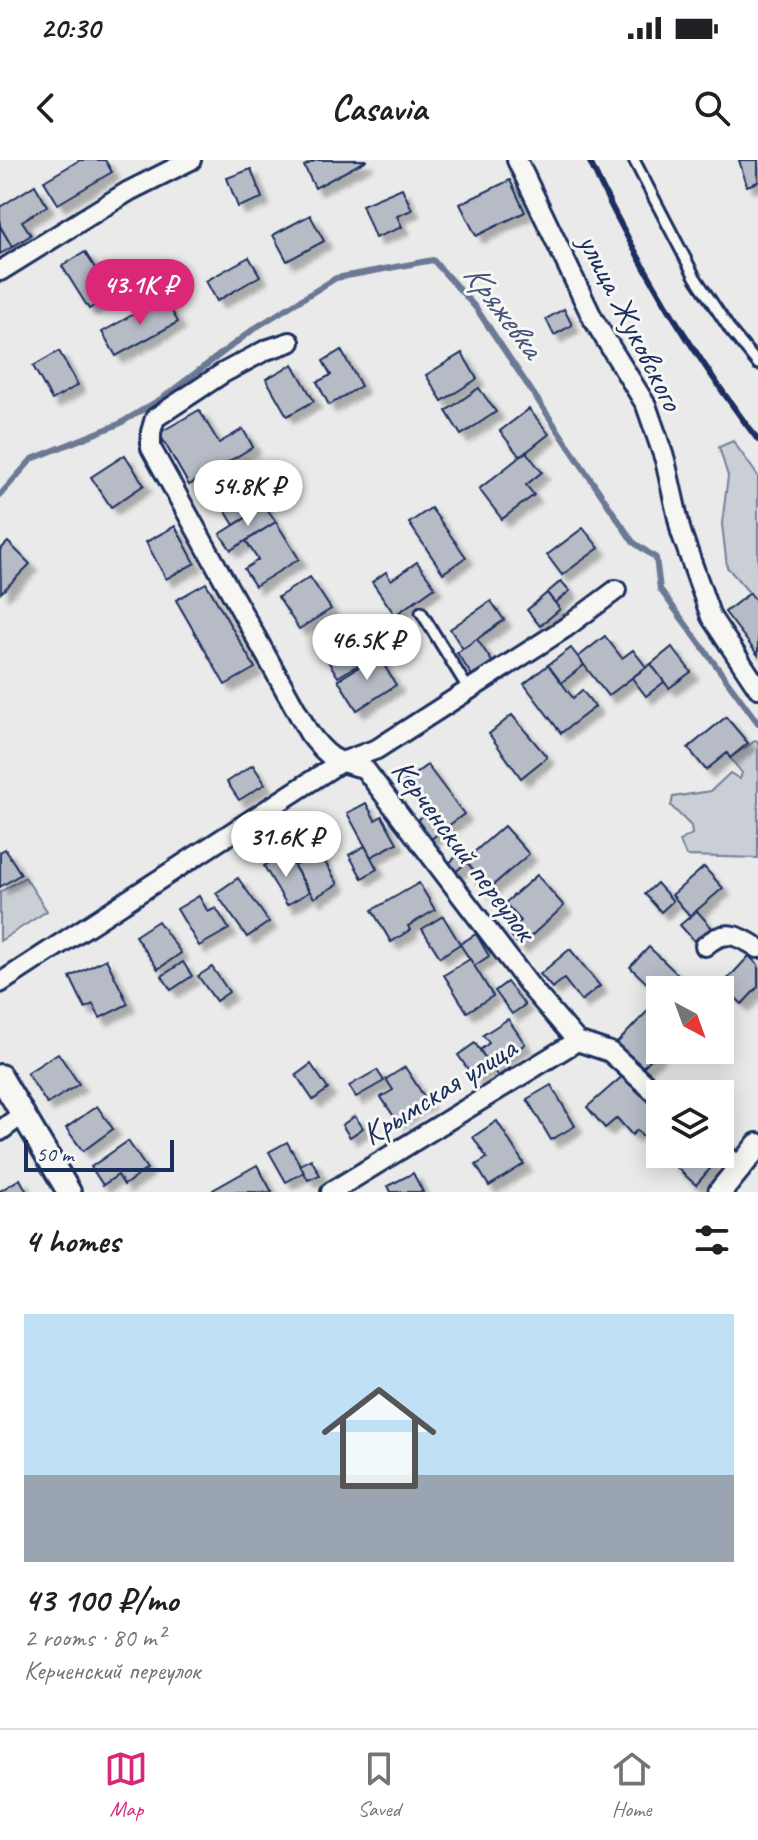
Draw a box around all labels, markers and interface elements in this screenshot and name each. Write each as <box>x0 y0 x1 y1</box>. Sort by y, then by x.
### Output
text: 20:30 <box>40 9 100 47</box>
text: Casavia <box>331 85 427 131</box>
icon: back <box>24 86 68 130</box>
icon: search <box>690 86 734 130</box>
street label: улица Жуковского <box>568 225 694 419</box>
water label: Кряжевка <box>454 254 556 369</box>
pin: 43.1K ₽ <box>66 259 214 327</box>
text: 43.1K ₽ <box>103 268 177 301</box>
pin: 54.8K ₽ <box>174 460 322 528</box>
text: 54.8K ₽ <box>212 469 284 502</box>
pin: 46.5K ₽ <box>293 614 441 682</box>
text: 46.5K ₽ <box>330 623 404 656</box>
street label: Керченский переулок <box>382 751 548 951</box>
pin: 31.6K ₽ <box>212 811 360 879</box>
text: 31.6K ₽ <box>249 820 323 853</box>
north arrow <box>646 976 734 1064</box>
map controls <box>646 976 734 1168</box>
street label: Крымская улица <box>354 1026 526 1155</box>
button: layers <box>646 1080 734 1168</box>
scale bar <box>24 1136 174 1172</box>
text: 50 m <box>36 1140 73 1168</box>
icon: filters <box>690 1218 734 1262</box>
text: 4 homes <box>24 1219 120 1262</box>
icon: home <box>307 1366 451 1510</box>
text: 43 100 ₽/mo <box>24 1578 178 1621</box>
text: 2 rooms · 80 m² <box>24 1621 165 1654</box>
text: Керченский переулок <box>24 1654 200 1687</box>
tab: Map <box>104 1747 148 1823</box>
tab: Saved <box>357 1747 401 1823</box>
tab: Home <box>610 1747 654 1823</box>

